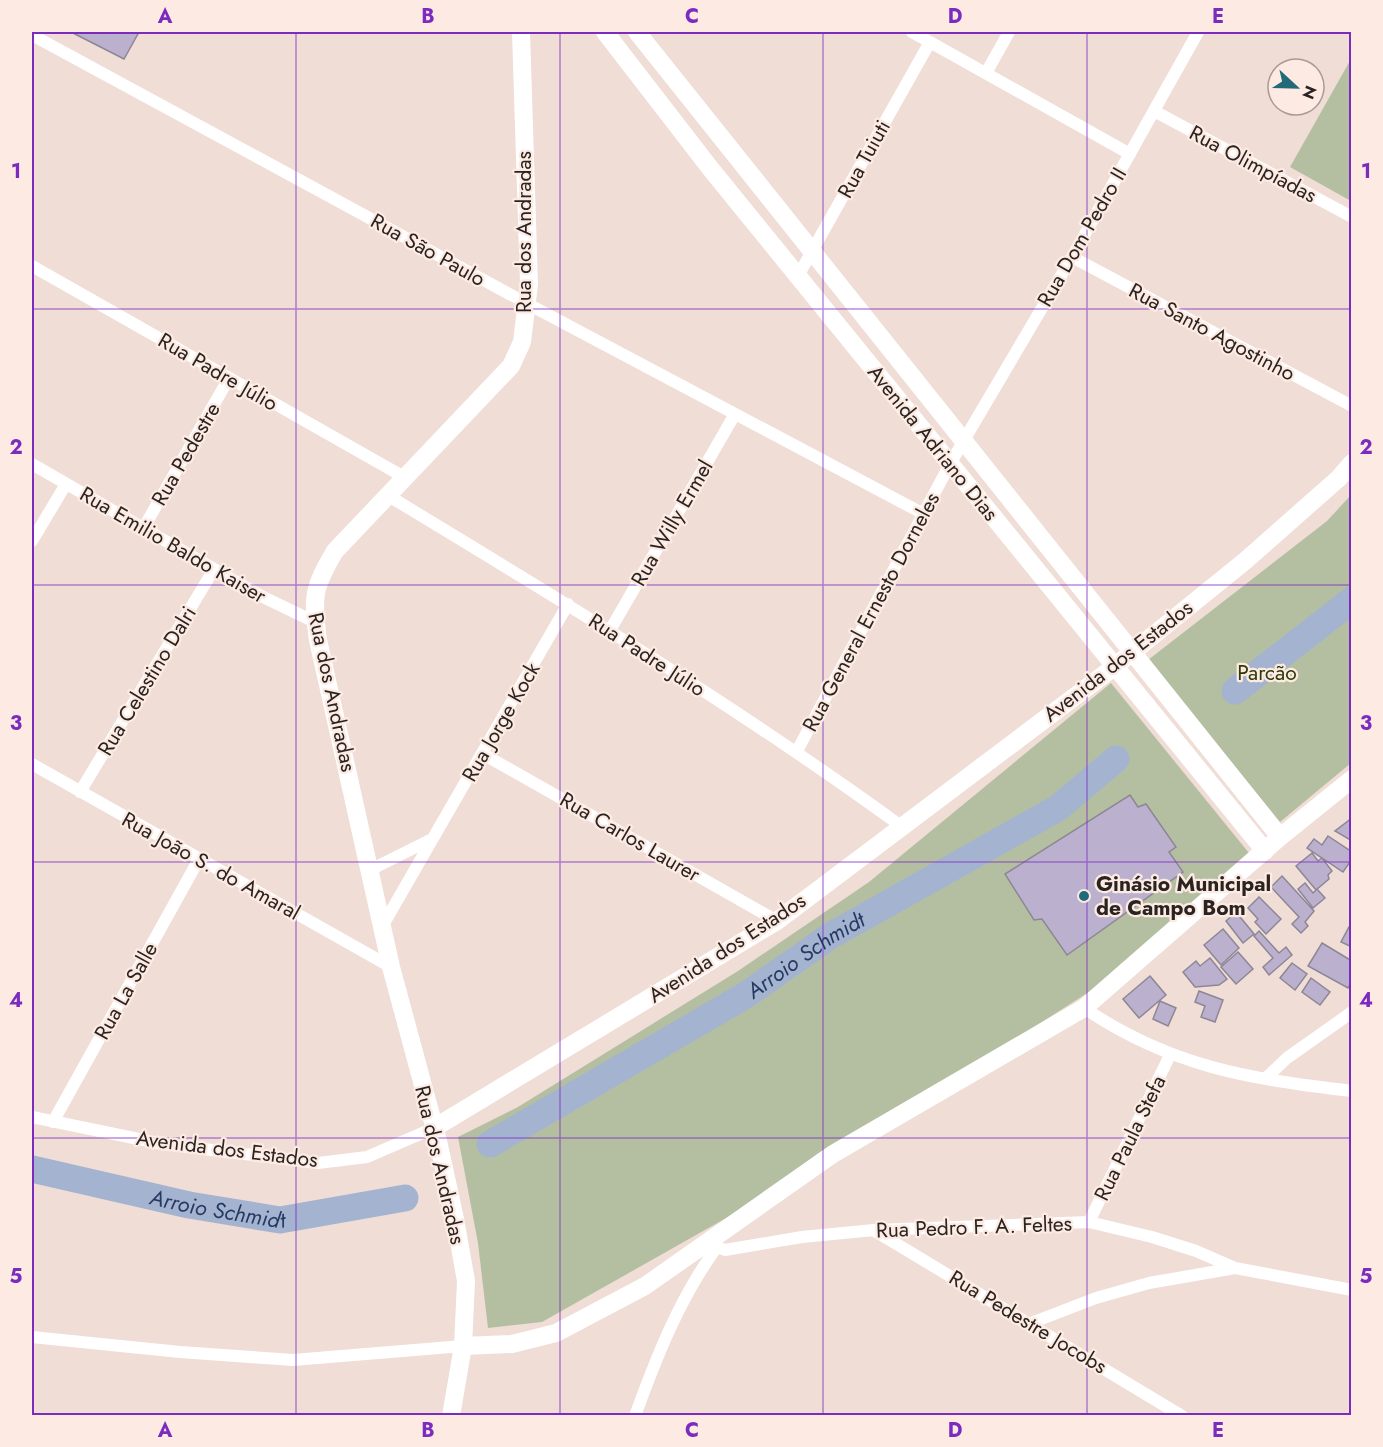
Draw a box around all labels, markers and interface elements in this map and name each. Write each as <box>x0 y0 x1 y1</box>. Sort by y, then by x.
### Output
text: A <box>157 2 173 31</box>
text: B <box>421 2 435 31</box>
text: C <box>685 2 699 31</box>
text: D <box>948 2 962 31</box>
text: E <box>1212 2 1224 31</box>
north arrow <box>1266 57 1326 117</box>
text: N <box>1296 82 1322 103</box>
street label: Rua Tuiuti <box>830 114 898 204</box>
street label: Rua Olimpíadas <box>1184 118 1322 210</box>
street label: Rua dos Andradas <box>509 151 539 313</box>
text: 1 <box>11 157 21 186</box>
text: 1 <box>1361 157 1371 186</box>
street label: Rua Dom Pedro II <box>1030 162 1134 312</box>
street label: Rua São Paulo <box>365 206 491 294</box>
street label: Rua Santo Agostinho <box>1124 275 1300 389</box>
street label: Rua Padre Júlio <box>152 326 284 418</box>
street label: Avenida Adriano Dias <box>861 359 1005 527</box>
street label: Rua Pedestre <box>144 397 228 511</box>
text: 2 <box>9 433 23 462</box>
text: 2 <box>1359 433 1373 462</box>
street label: Rua Willy Ermel <box>624 454 720 592</box>
street label: Rua Emilio Baldo Kaiser <box>74 479 273 611</box>
street label: Rua General Ernesto Dorneles <box>795 487 947 737</box>
street label: Avenida dos Estados <box>1037 593 1199 729</box>
street label: Rua Celestino Dalri <box>90 601 204 761</box>
street label: Rua Padre Júlio <box>583 606 711 704</box>
street label: Rua dos Andradas <box>300 610 364 774</box>
street label: Rua Jorge Kock <box>455 656 548 787</box>
park label: Parcão <box>1237 658 1297 688</box>
text: 3 <box>10 709 22 738</box>
text: 3 <box>1360 709 1372 738</box>
street label: Rua Carlos Laurer <box>554 785 706 890</box>
street label: Rua João S. do Amaral <box>116 804 306 928</box>
place label: Ginásio Municipal de Campo Bom <box>1096 869 1271 923</box>
street label: Avenida dos Estados <box>642 886 812 1010</box>
marker: Ginásio Municipal de Campo Bom <box>1077 889 1091 903</box>
water label: Arroio Schmidt <box>739 903 872 1007</box>
street label: Rua La Salle <box>87 937 165 1045</box>
text: 4 <box>9 986 23 1015</box>
text: 4 <box>1359 986 1373 1015</box>
street label: Rua Paula Stefa <box>1087 1070 1173 1206</box>
street label: Rua dos Andradas <box>407 1083 473 1247</box>
street label: Avenida dos Estados <box>135 1123 319 1175</box>
water label: Arroio Schmidt <box>146 1180 290 1236</box>
street label: Rua Pedro F. A. Feltes <box>876 1209 1072 1245</box>
text: 5 <box>10 1262 23 1291</box>
text: 5 <box>1360 1262 1373 1291</box>
street label: Rua Pedestre Jocobs <box>943 1263 1113 1381</box>
text: A <box>157 1416 173 1445</box>
text: B <box>421 1416 435 1445</box>
text: C <box>685 1416 699 1445</box>
text: D <box>948 1416 962 1445</box>
text: E <box>1212 1416 1224 1445</box>

